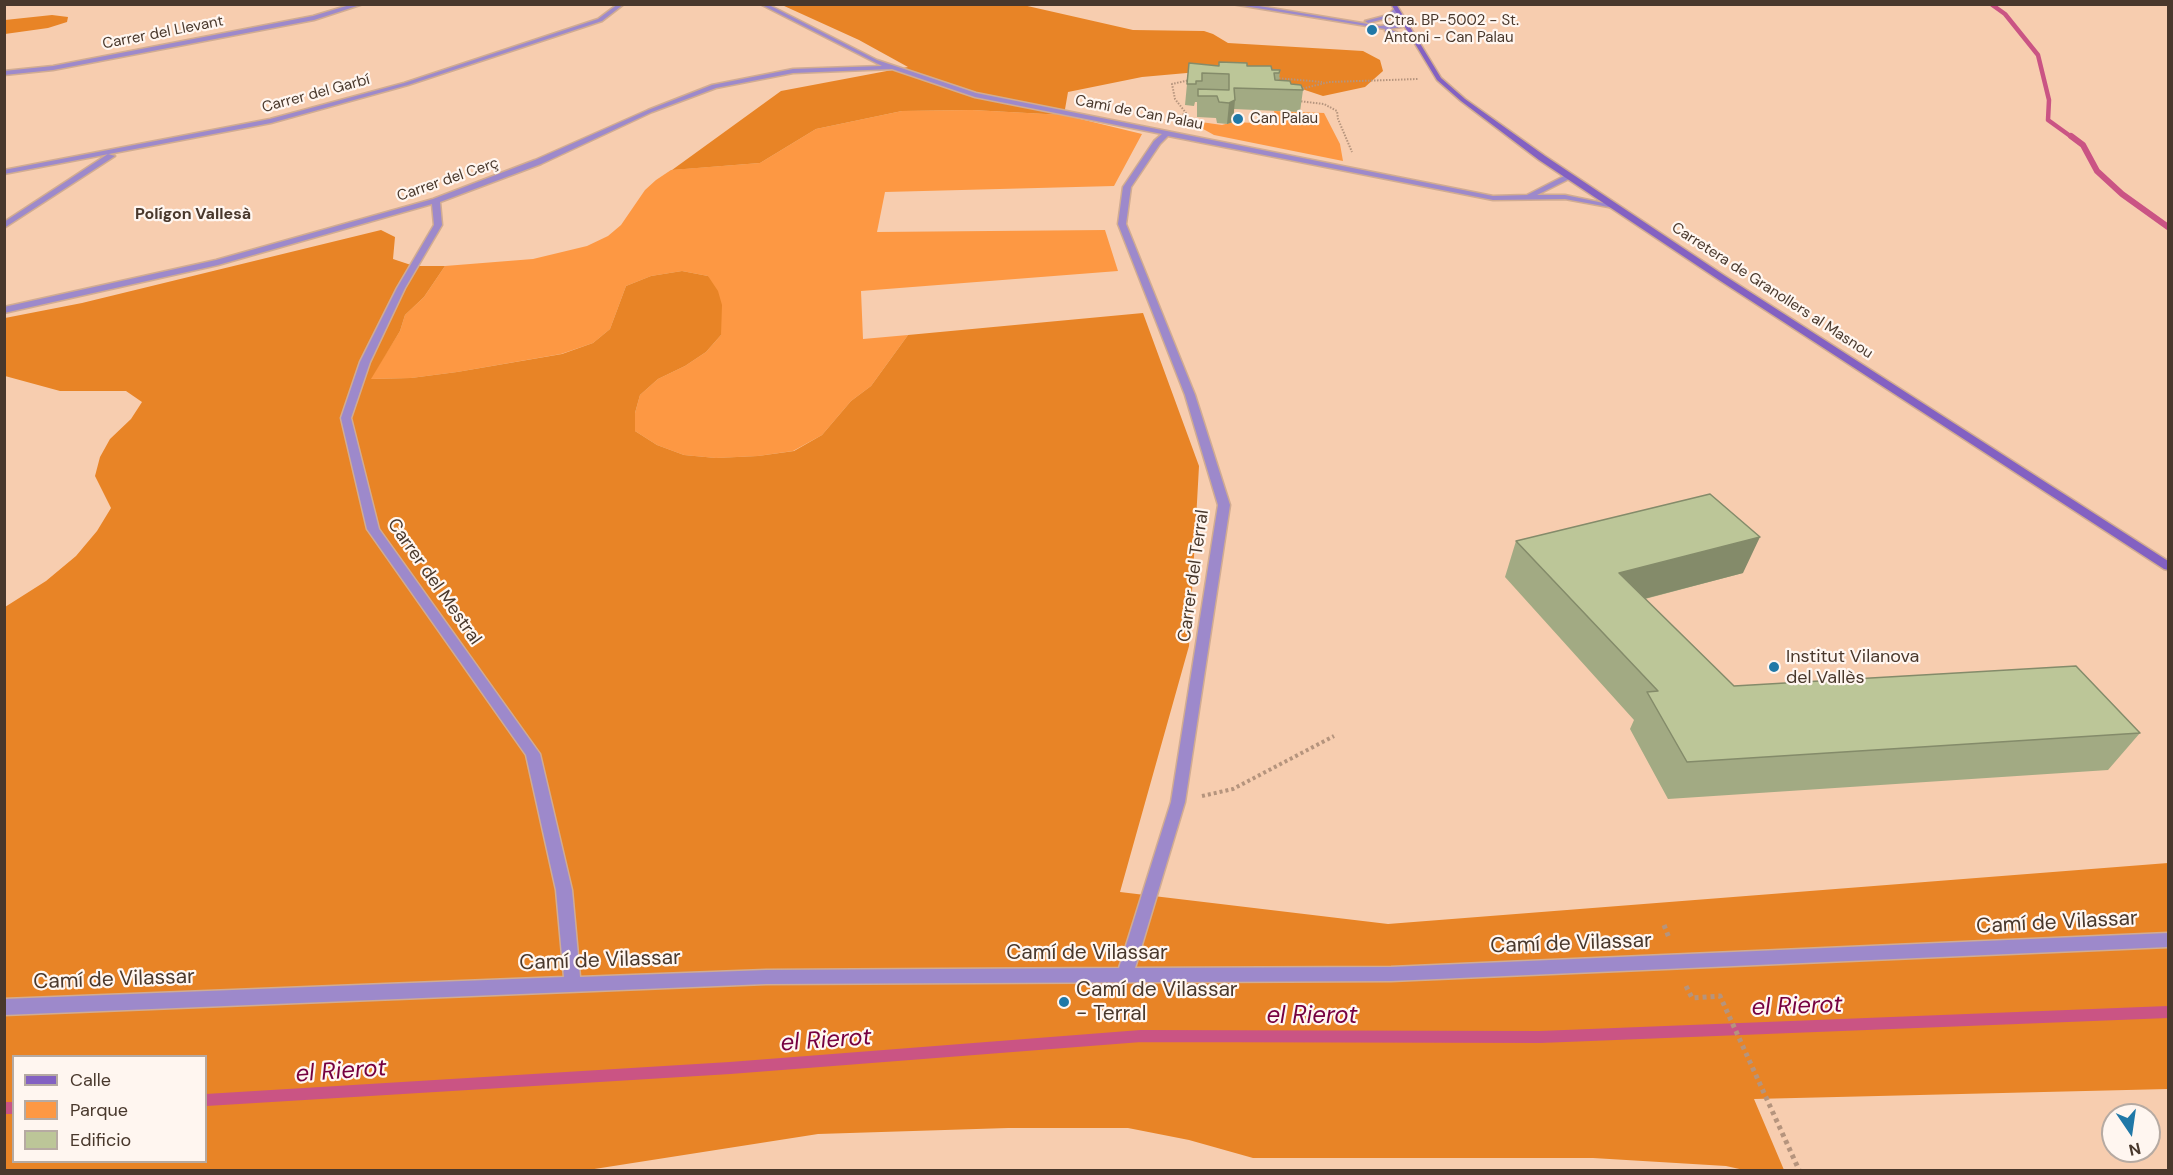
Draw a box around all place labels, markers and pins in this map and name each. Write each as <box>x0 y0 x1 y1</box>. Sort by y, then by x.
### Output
place label: Ctra. BP-5002 - St. Antoni - Can Palau <box>1384 12 1519 47</box>
marker: Ctra. BP-5002 - St. Antoni - Can Palau <box>1365 23 1379 37</box>
place label: Can Palau <box>1250 110 1318 128</box>
marker: Can Palau <box>1231 112 1245 126</box>
place label: Institut Vilanova del Vallès <box>1786 646 1919 688</box>
marker: Institut Vilanova del Vallès <box>1767 660 1781 674</box>
place label: Camí de Vilassar - Terral <box>1076 977 1238 1027</box>
marker: Camí de Vilassar - Terral <box>1057 995 1071 1009</box>

